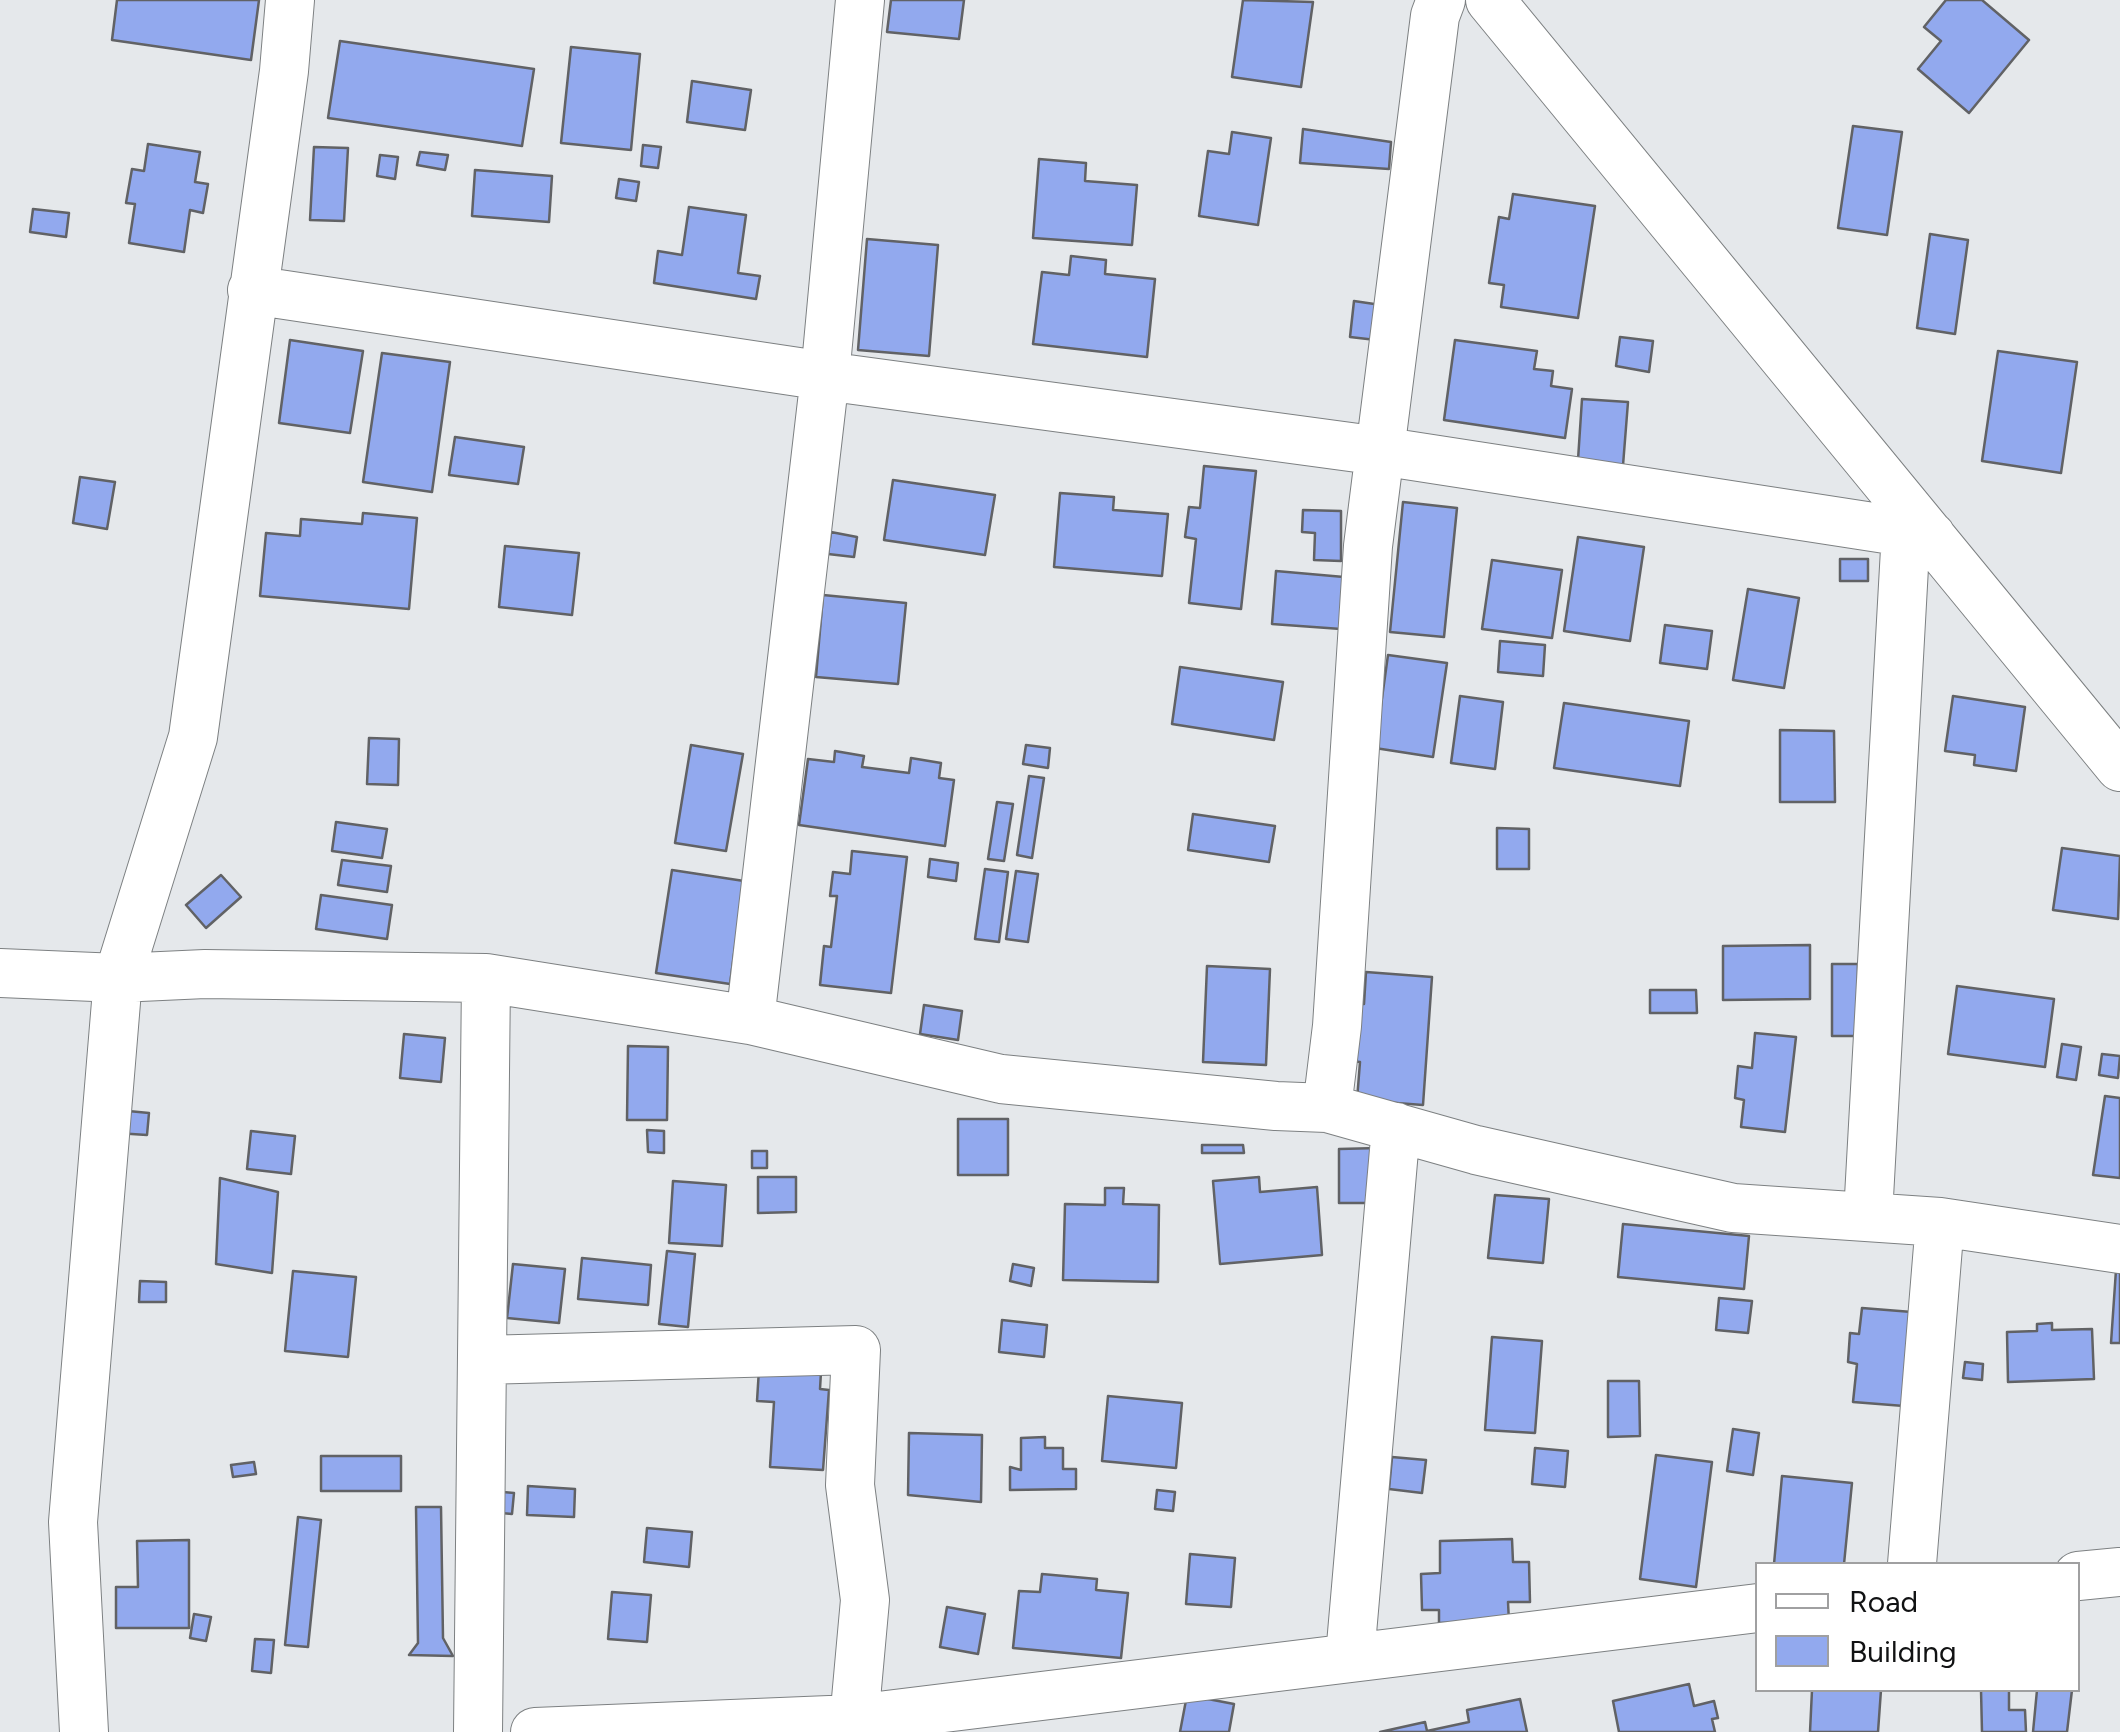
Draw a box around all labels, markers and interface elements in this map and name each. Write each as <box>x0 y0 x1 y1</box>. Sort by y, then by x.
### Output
legend <box>1755 1562 2080 1692</box>
text: Road <box>1849 1583 1918 1620</box>
text: Building <box>1849 1633 1957 1670</box>

